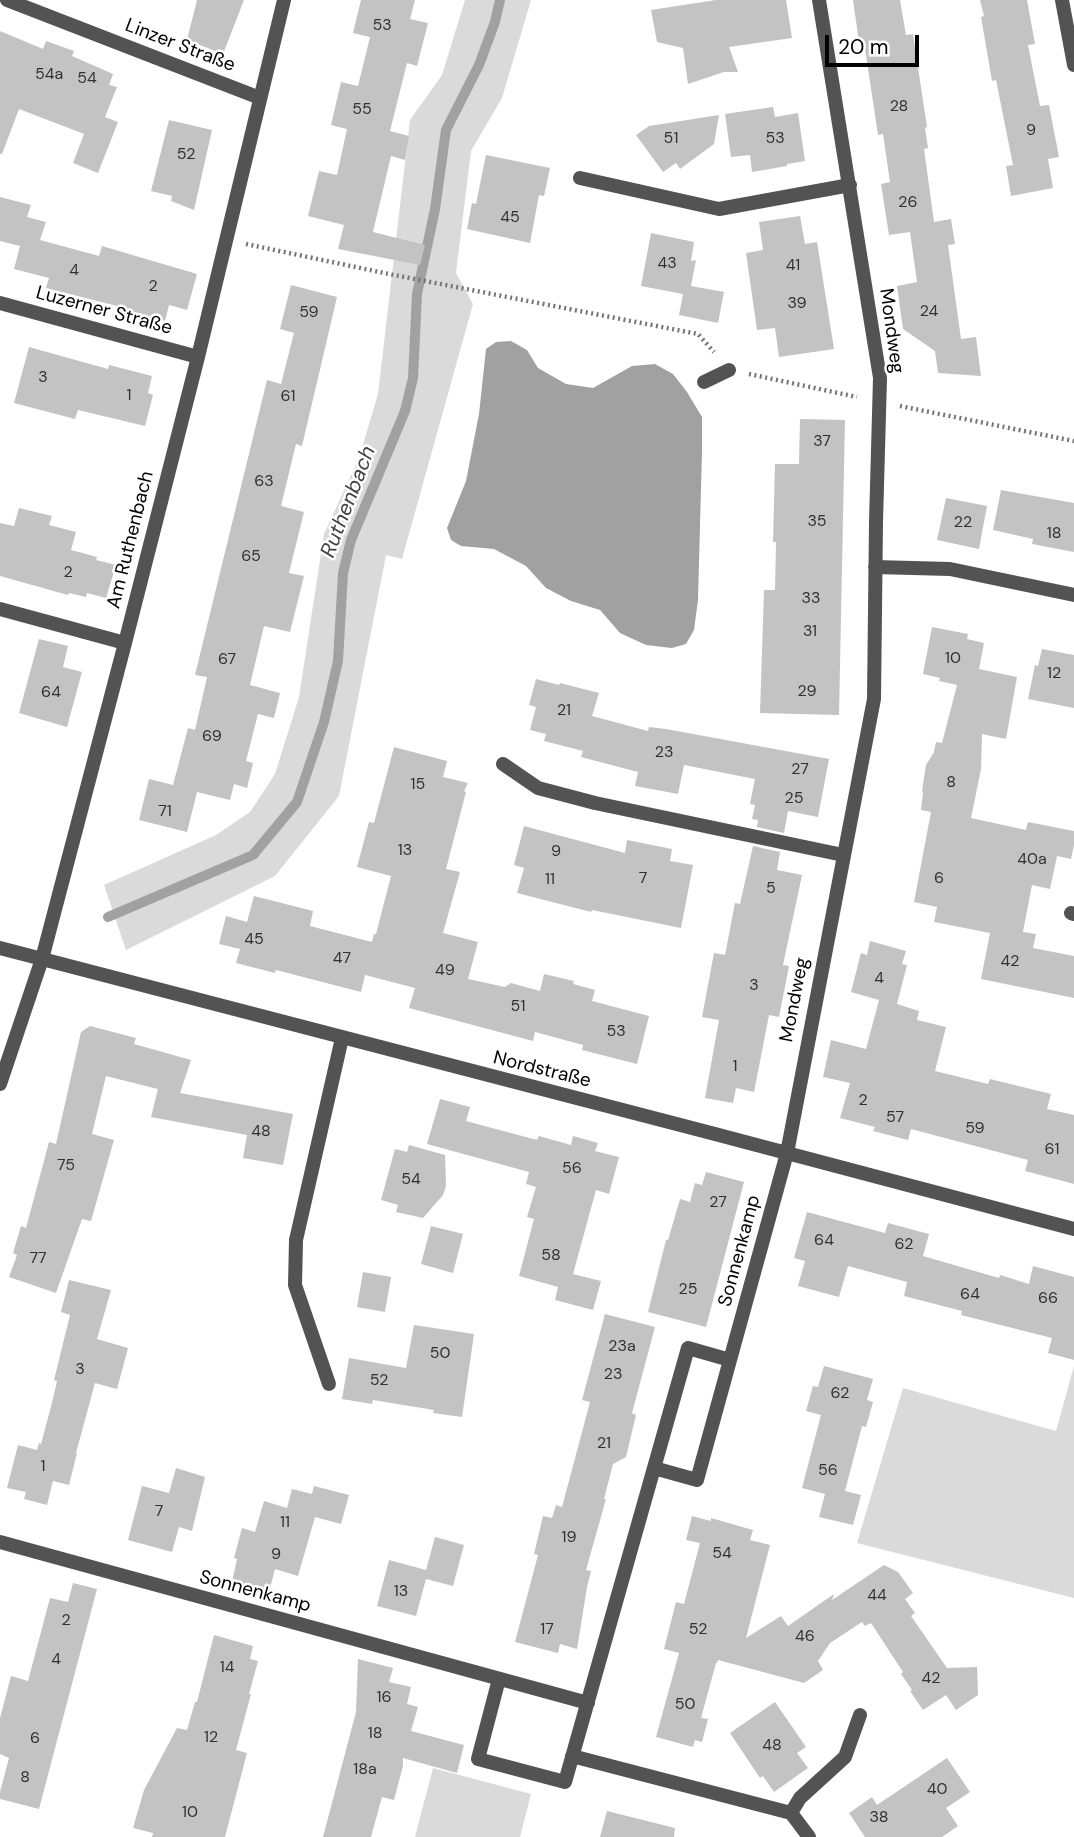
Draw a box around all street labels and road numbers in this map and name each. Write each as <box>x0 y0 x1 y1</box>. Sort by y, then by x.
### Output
street label: Linzer Straße <box>122 15 238 77</box>
street label: Luzerner Straße <box>33 282 175 340</box>
street label: Mondweg <box>874 287 908 375</box>
street label: Am Ruthenbach <box>103 469 159 611</box>
street label: Mondweg <box>776 956 814 1044</box>
street label: Nordstraße <box>491 1047 593 1093</box>
street label: Sonnenkamp <box>714 1193 766 1309</box>
street label: Sonnenkamp <box>197 1566 313 1618</box>

